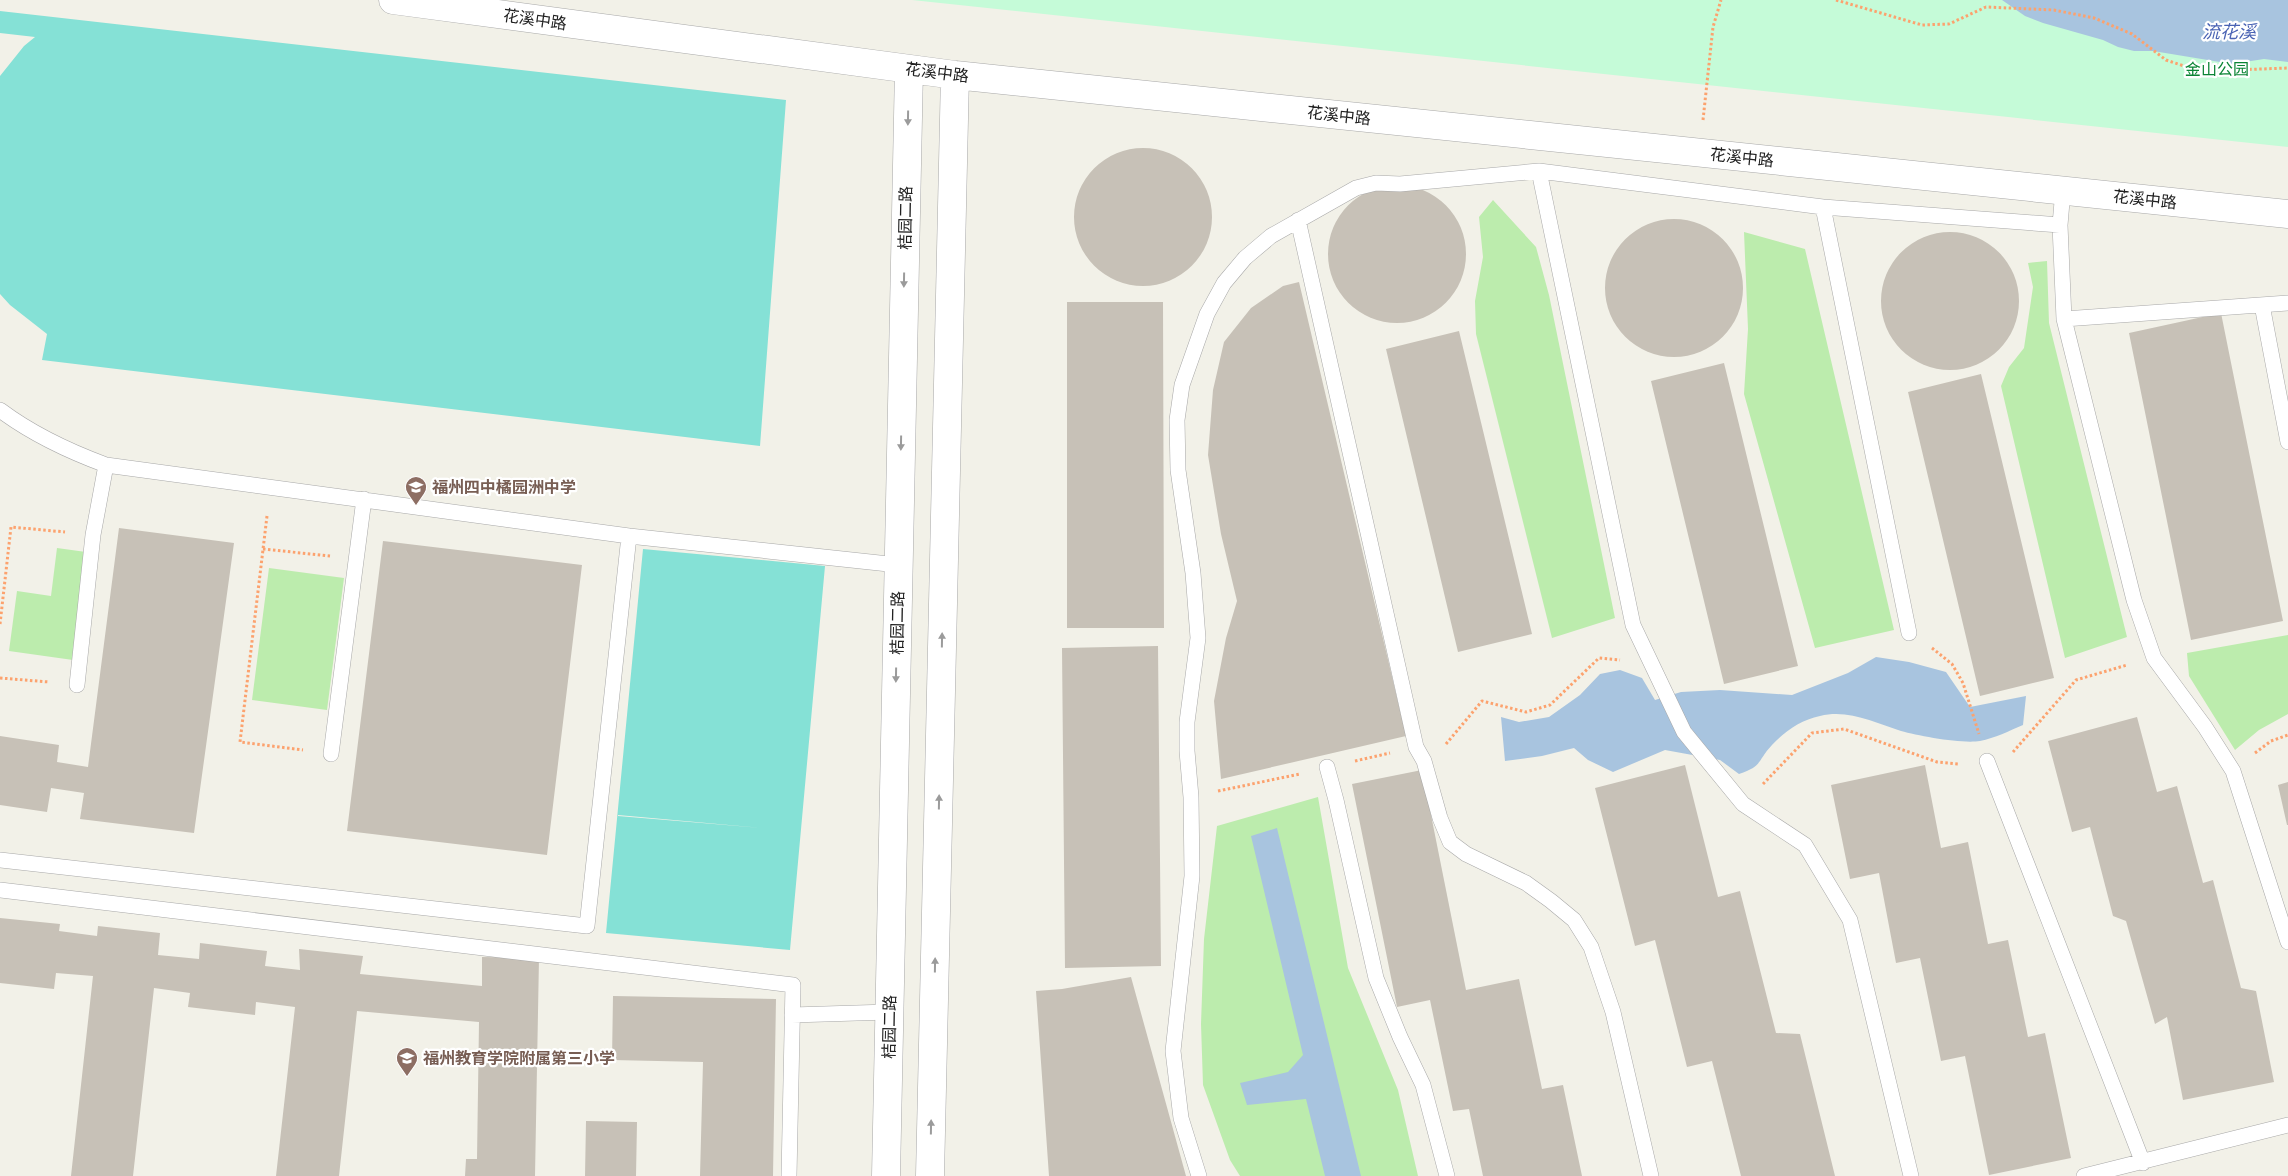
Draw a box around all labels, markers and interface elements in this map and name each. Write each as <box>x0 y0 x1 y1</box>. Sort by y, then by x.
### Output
street label: 花溪中路 <box>502 6 568 32</box>
water label: 流花溪 <box>2202 21 2258 41</box>
street label: 花溪中路 <box>904 59 970 85</box>
park label: 金山公园 <box>2185 60 2249 78</box>
street label: 花溪中路 <box>1306 103 1372 127</box>
one-way arrow <box>903 110 911 126</box>
street label: 花溪中路 <box>1709 145 1775 169</box>
street label: 桔园二路 <box>895 186 915 250</box>
street label: 花溪中路 <box>2112 187 2178 211</box>
one-way arrow <box>900 272 908 288</box>
one-way arrow <box>897 435 905 451</box>
school or university icon: 福州四中橘园洲中学 <box>404 475 428 506</box>
place label: 福州四中橘园洲中学 <box>432 478 576 496</box>
street label: 桔园二路 <box>887 591 907 655</box>
one-way arrow <box>938 632 946 648</box>
one-way arrow <box>892 667 900 683</box>
one-way arrow <box>935 794 943 810</box>
one-way arrow <box>931 957 939 973</box>
street label: 桔园二路 <box>879 995 899 1059</box>
school or university icon: 福州教育学院附属第三小学 <box>395 1046 419 1077</box>
place label: 福州教育学院附属第三小学 <box>423 1049 615 1067</box>
one-way arrow <box>927 1119 935 1135</box>

